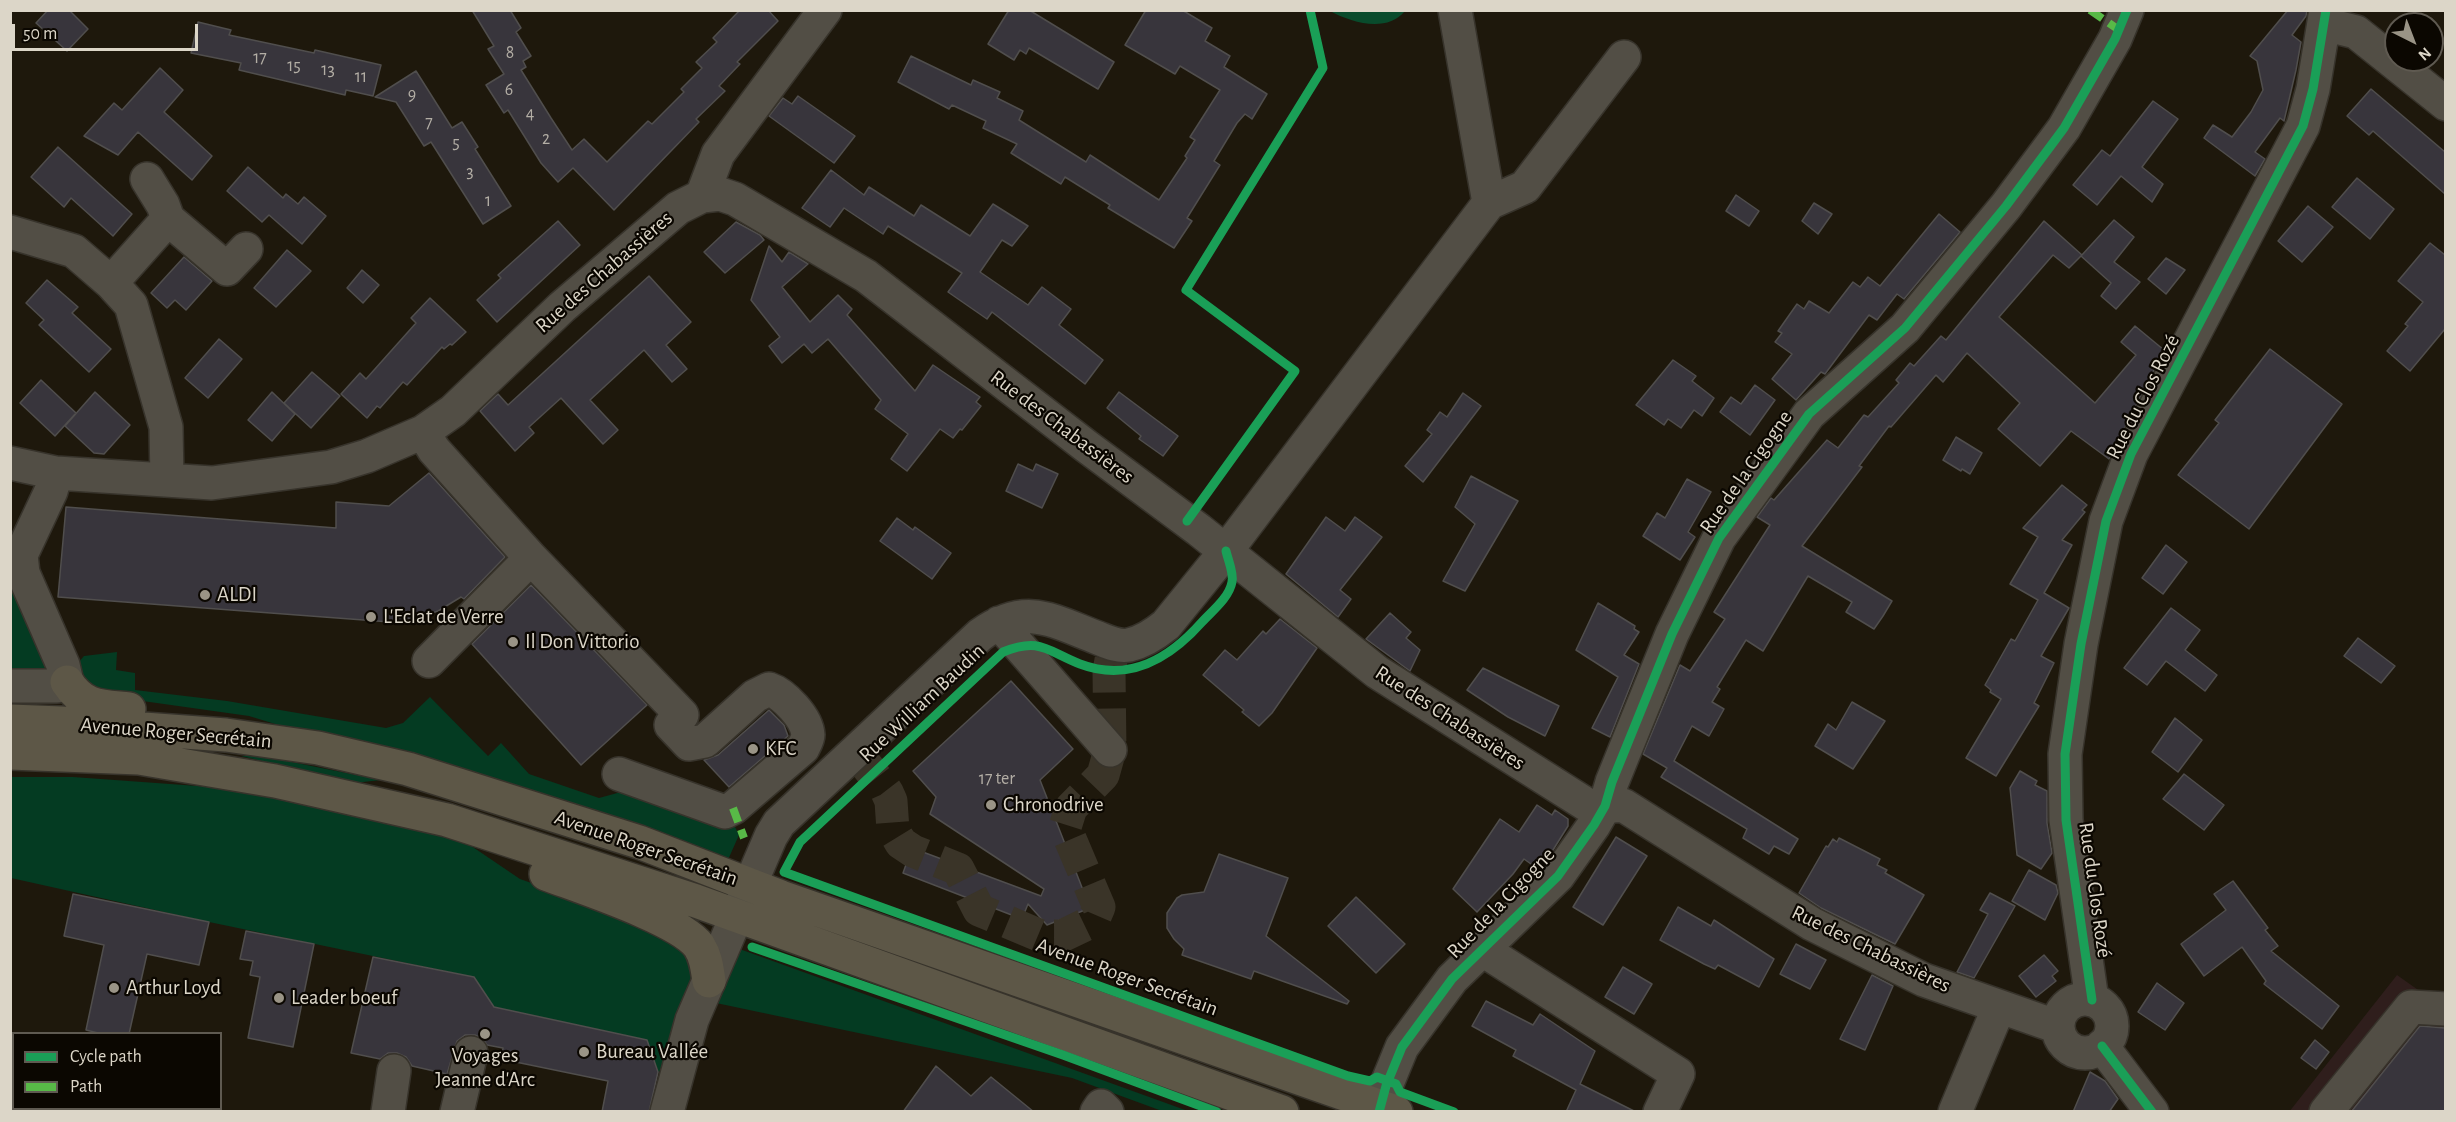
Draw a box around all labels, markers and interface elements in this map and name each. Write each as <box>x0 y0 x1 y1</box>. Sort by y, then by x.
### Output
scale bar <box>15 12 201 50</box>
north arrow <box>2384 12 2444 72</box>
text: 50 m <box>23 25 57 43</box>
house number: 8 <box>506 42 514 64</box>
text: N <box>2415 44 2434 64</box>
house number: 17 <box>253 47 267 69</box>
house number: 15 <box>287 55 301 77</box>
house number: 13 <box>321 59 335 81</box>
house number: 11 <box>355 66 367 88</box>
house number: 6 <box>505 79 513 101</box>
house number: 9 <box>408 84 416 106</box>
house number: 4 <box>526 103 534 125</box>
house number: 7 <box>425 112 433 134</box>
house number: 2 <box>542 128 550 150</box>
house number: 5 <box>452 132 460 154</box>
house number: 3 <box>466 161 474 183</box>
house number: 1 <box>485 190 491 212</box>
street label: Rue des Chabassières <box>530 206 678 338</box>
street label: Rue du Clos Rozé <box>2101 330 2185 464</box>
street label: Rue des Chabassières <box>985 365 1139 489</box>
street label: Rue de la Cigogne <box>1694 405 1798 539</box>
place label: ALDI <box>217 582 257 608</box>
marker: ALDI <box>198 588 212 602</box>
place label: L'Eclat de Verre <box>383 604 504 630</box>
marker: L'Eclat de Verre <box>364 610 378 624</box>
place label: Il Don Vittorio <box>525 629 640 655</box>
marker: Il Don Vittorio <box>506 635 520 649</box>
street label: Rue William Baudin <box>854 638 990 768</box>
street label: Rue des Chabassières <box>1370 660 1530 776</box>
street label: Avenue Roger Secrétain <box>79 712 273 754</box>
place label: KFC <box>765 736 796 762</box>
marker: KFC <box>746 742 760 756</box>
house number: 17 ter <box>979 768 1015 790</box>
place label: Chronodrive <box>1003 792 1104 818</box>
marker: Chronodrive <box>984 798 998 812</box>
street label: Avenue Roger Secrétain <box>551 805 741 891</box>
street label: Rue du Clos Rozé <box>2073 821 2117 959</box>
street label: Rue de la Cigogne <box>1442 842 1560 964</box>
street label: Rue des Chabassières <box>1788 900 1954 998</box>
street label: Avenue Roger Secrétain <box>1033 932 1221 1022</box>
place label: Arthur Loyd <box>126 975 221 1001</box>
marker: Arthur Loyd <box>107 981 121 995</box>
place label: Leader boeuf <box>291 985 397 1011</box>
marker: Leader boeuf <box>272 991 286 1005</box>
marker: Voyages Jeanne d'Arc <box>478 1027 492 1041</box>
legend <box>12 1032 222 1110</box>
place label: Bureau Vallée <box>596 1039 708 1065</box>
place label: Voyages Jeanne d'Arc <box>435 1043 535 1093</box>
marker: Bureau Vallée <box>577 1045 591 1059</box>
text: Cycle path <box>70 1048 142 1066</box>
text: Path <box>70 1078 102 1096</box>

